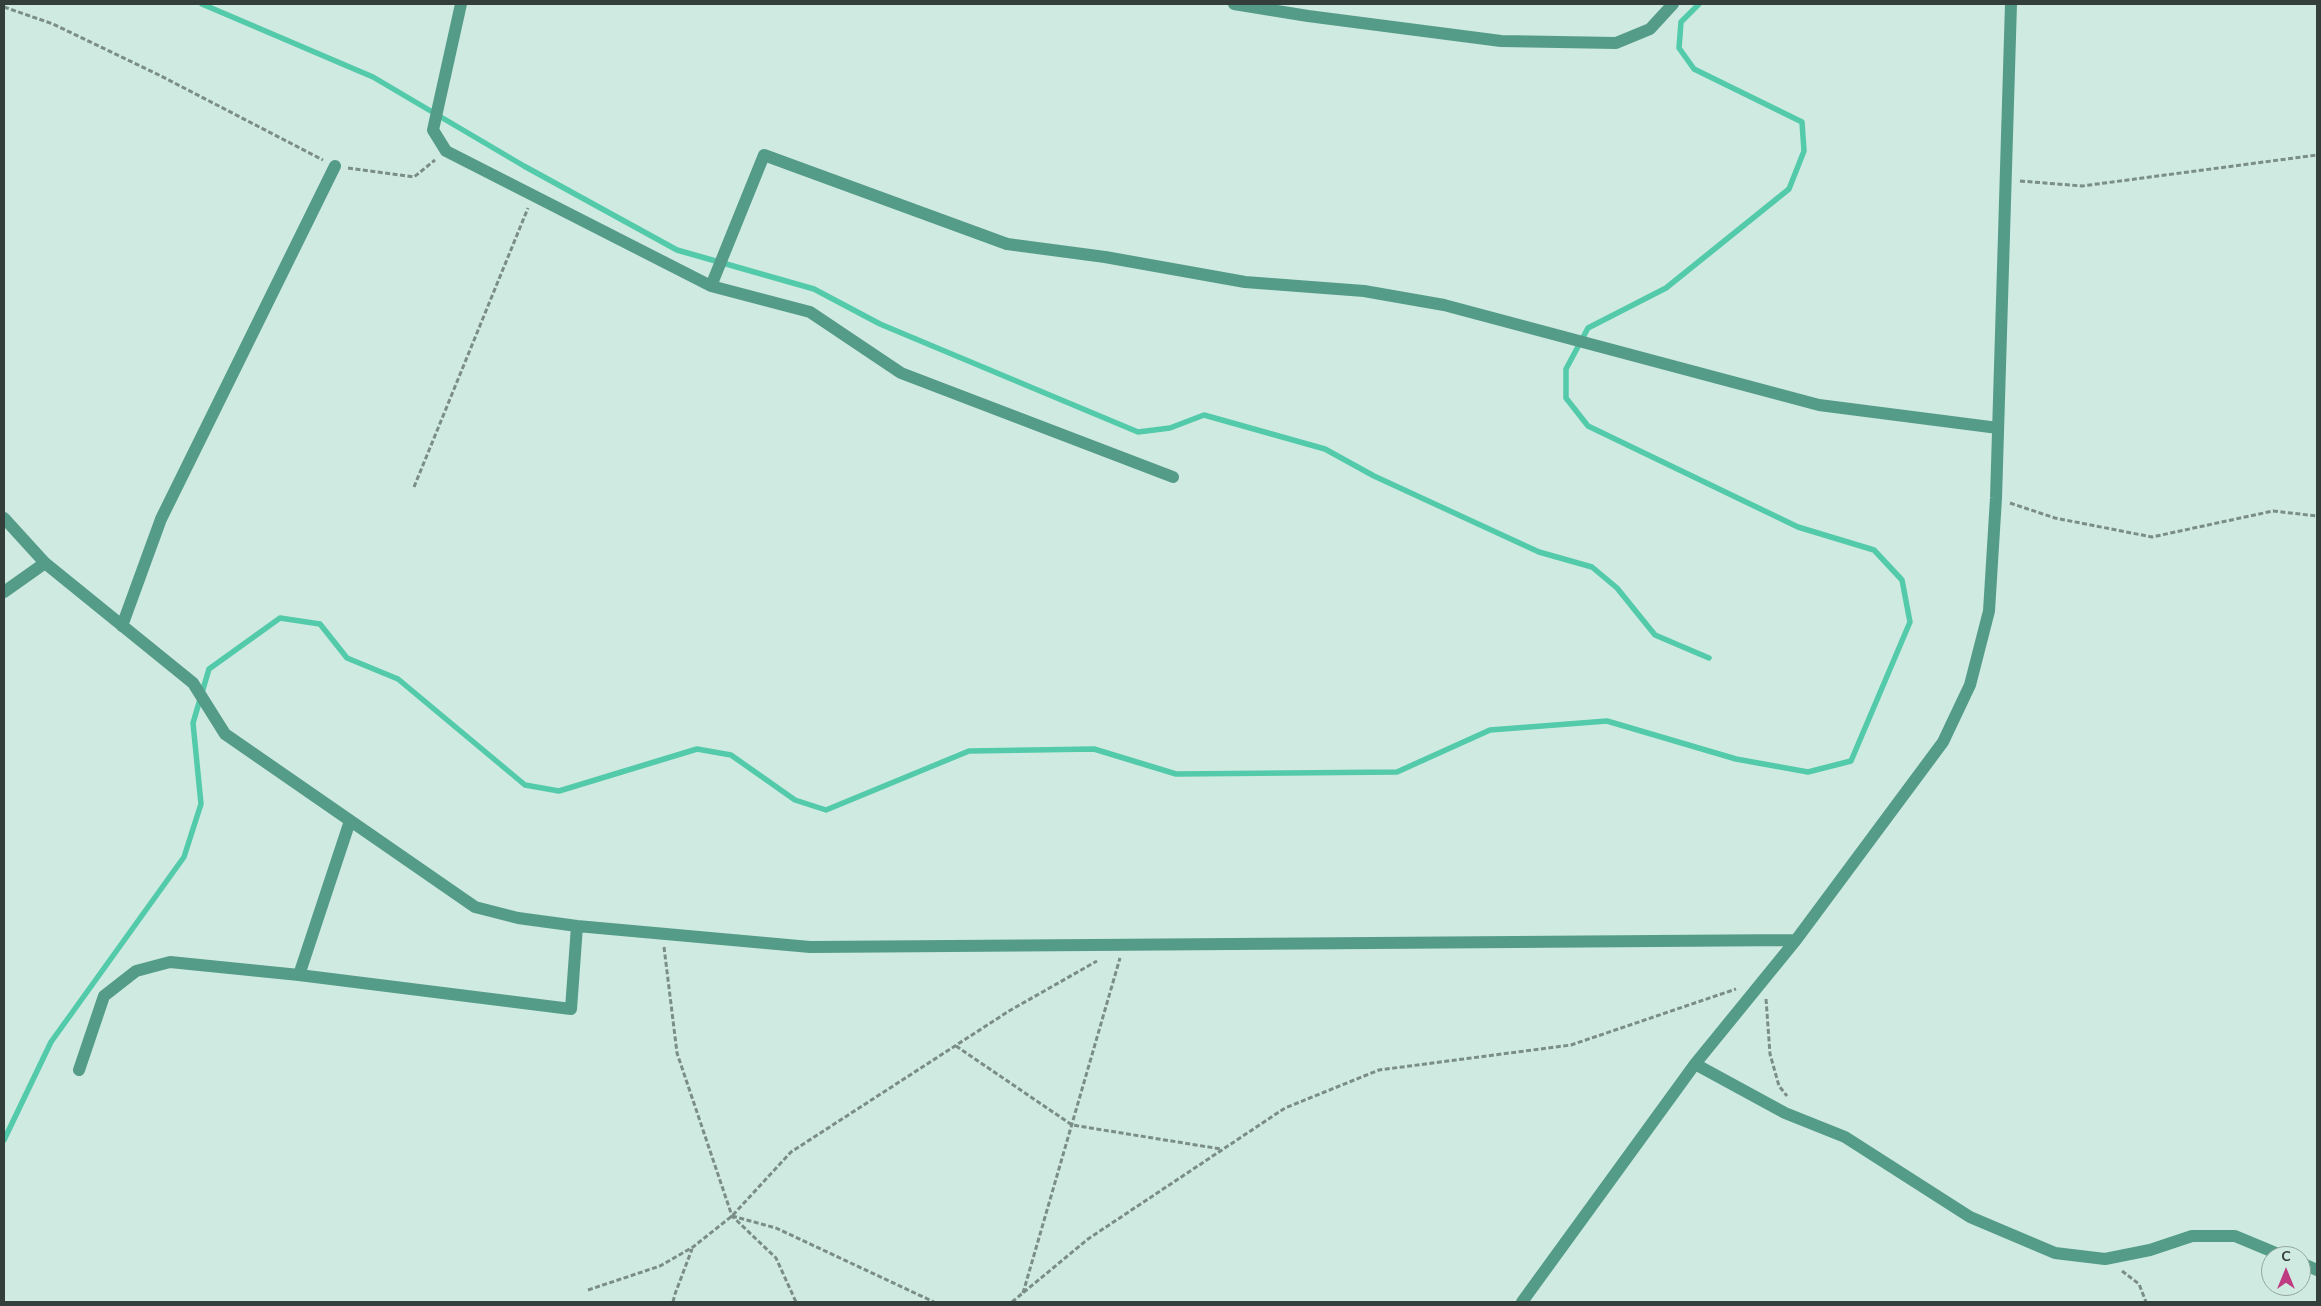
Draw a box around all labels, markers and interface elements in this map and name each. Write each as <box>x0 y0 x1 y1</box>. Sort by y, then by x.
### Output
north arrow <box>2261 1246 2311 1296</box>
text: С <box>2281 1247 2291 1266</box>

